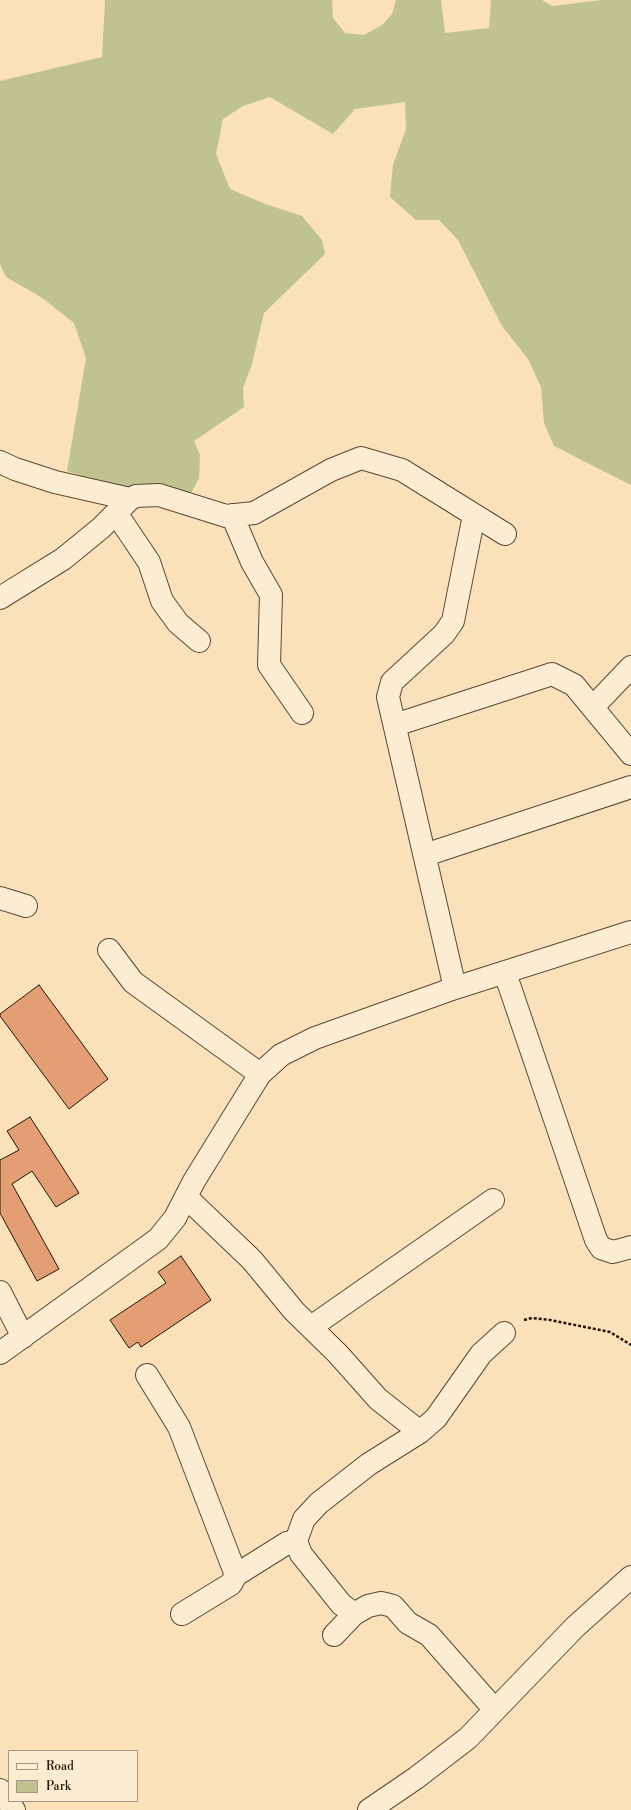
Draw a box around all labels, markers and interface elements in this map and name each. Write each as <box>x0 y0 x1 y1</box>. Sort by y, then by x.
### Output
legend <box>8 1750 138 1802</box>
text: Road <box>46 1759 74 1774</box>
text: Park <box>46 1779 71 1794</box>

